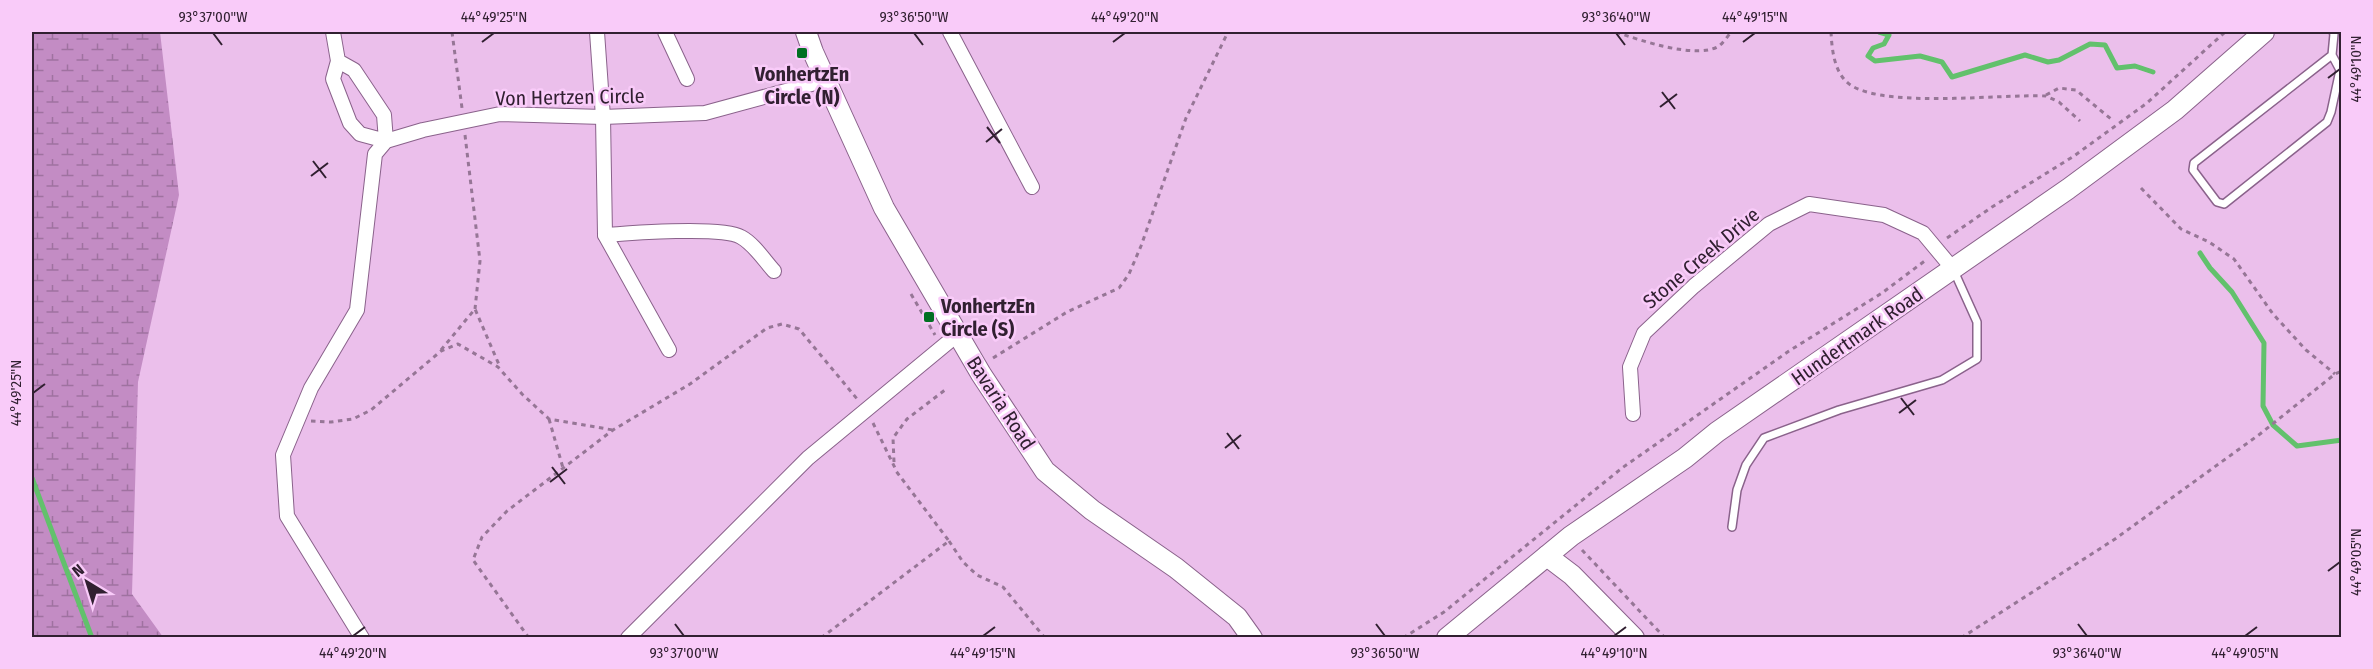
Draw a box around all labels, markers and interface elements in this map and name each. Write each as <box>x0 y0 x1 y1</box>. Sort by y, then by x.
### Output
text: 93°37'00"W <box>179 8 247 26</box>
text: 44°49'25"N <box>461 8 527 26</box>
text: 93°36'50"W <box>879 8 949 26</box>
text: 44°49'20"N <box>1091 8 1159 26</box>
text: 93°36'40"W <box>1582 8 1650 26</box>
text: 44°49'15"N <box>1722 8 1788 26</box>
text: 44°49'10"N <box>2347 35 2365 103</box>
marker: VonhertzEn Circle (N) <box>795 46 809 60</box>
place label: VonhertzEn Circle (N) <box>754 62 849 109</box>
street label: Von Hertzen Circle <box>495 84 645 110</box>
street label: Stone Creek Drive <box>1638 202 1764 314</box>
street label: Hundertmark Road <box>1787 282 1927 390</box>
place label: VonhertzEn Circle (S) <box>940 294 1035 341</box>
marker: VonhertzEn Circle (S) <box>922 310 936 324</box>
street label: Bavaria Road <box>962 352 1040 454</box>
text: 44°49'25"N <box>7 360 25 426</box>
text: 44°49'05"N <box>2347 528 2365 596</box>
north arrow <box>57 552 117 612</box>
text: N <box>68 560 88 581</box>
text: 44°49'20"N <box>319 644 387 662</box>
text: 93°37'00"W <box>650 644 718 662</box>
text: 44°49'15"N <box>950 644 1016 662</box>
text: 93°36'50"W <box>1350 644 1420 662</box>
text: 44°49'10"N <box>1580 644 1648 662</box>
text: 93°36'40"W <box>2053 644 2121 662</box>
text: 44°49'05"N <box>2211 644 2279 662</box>

